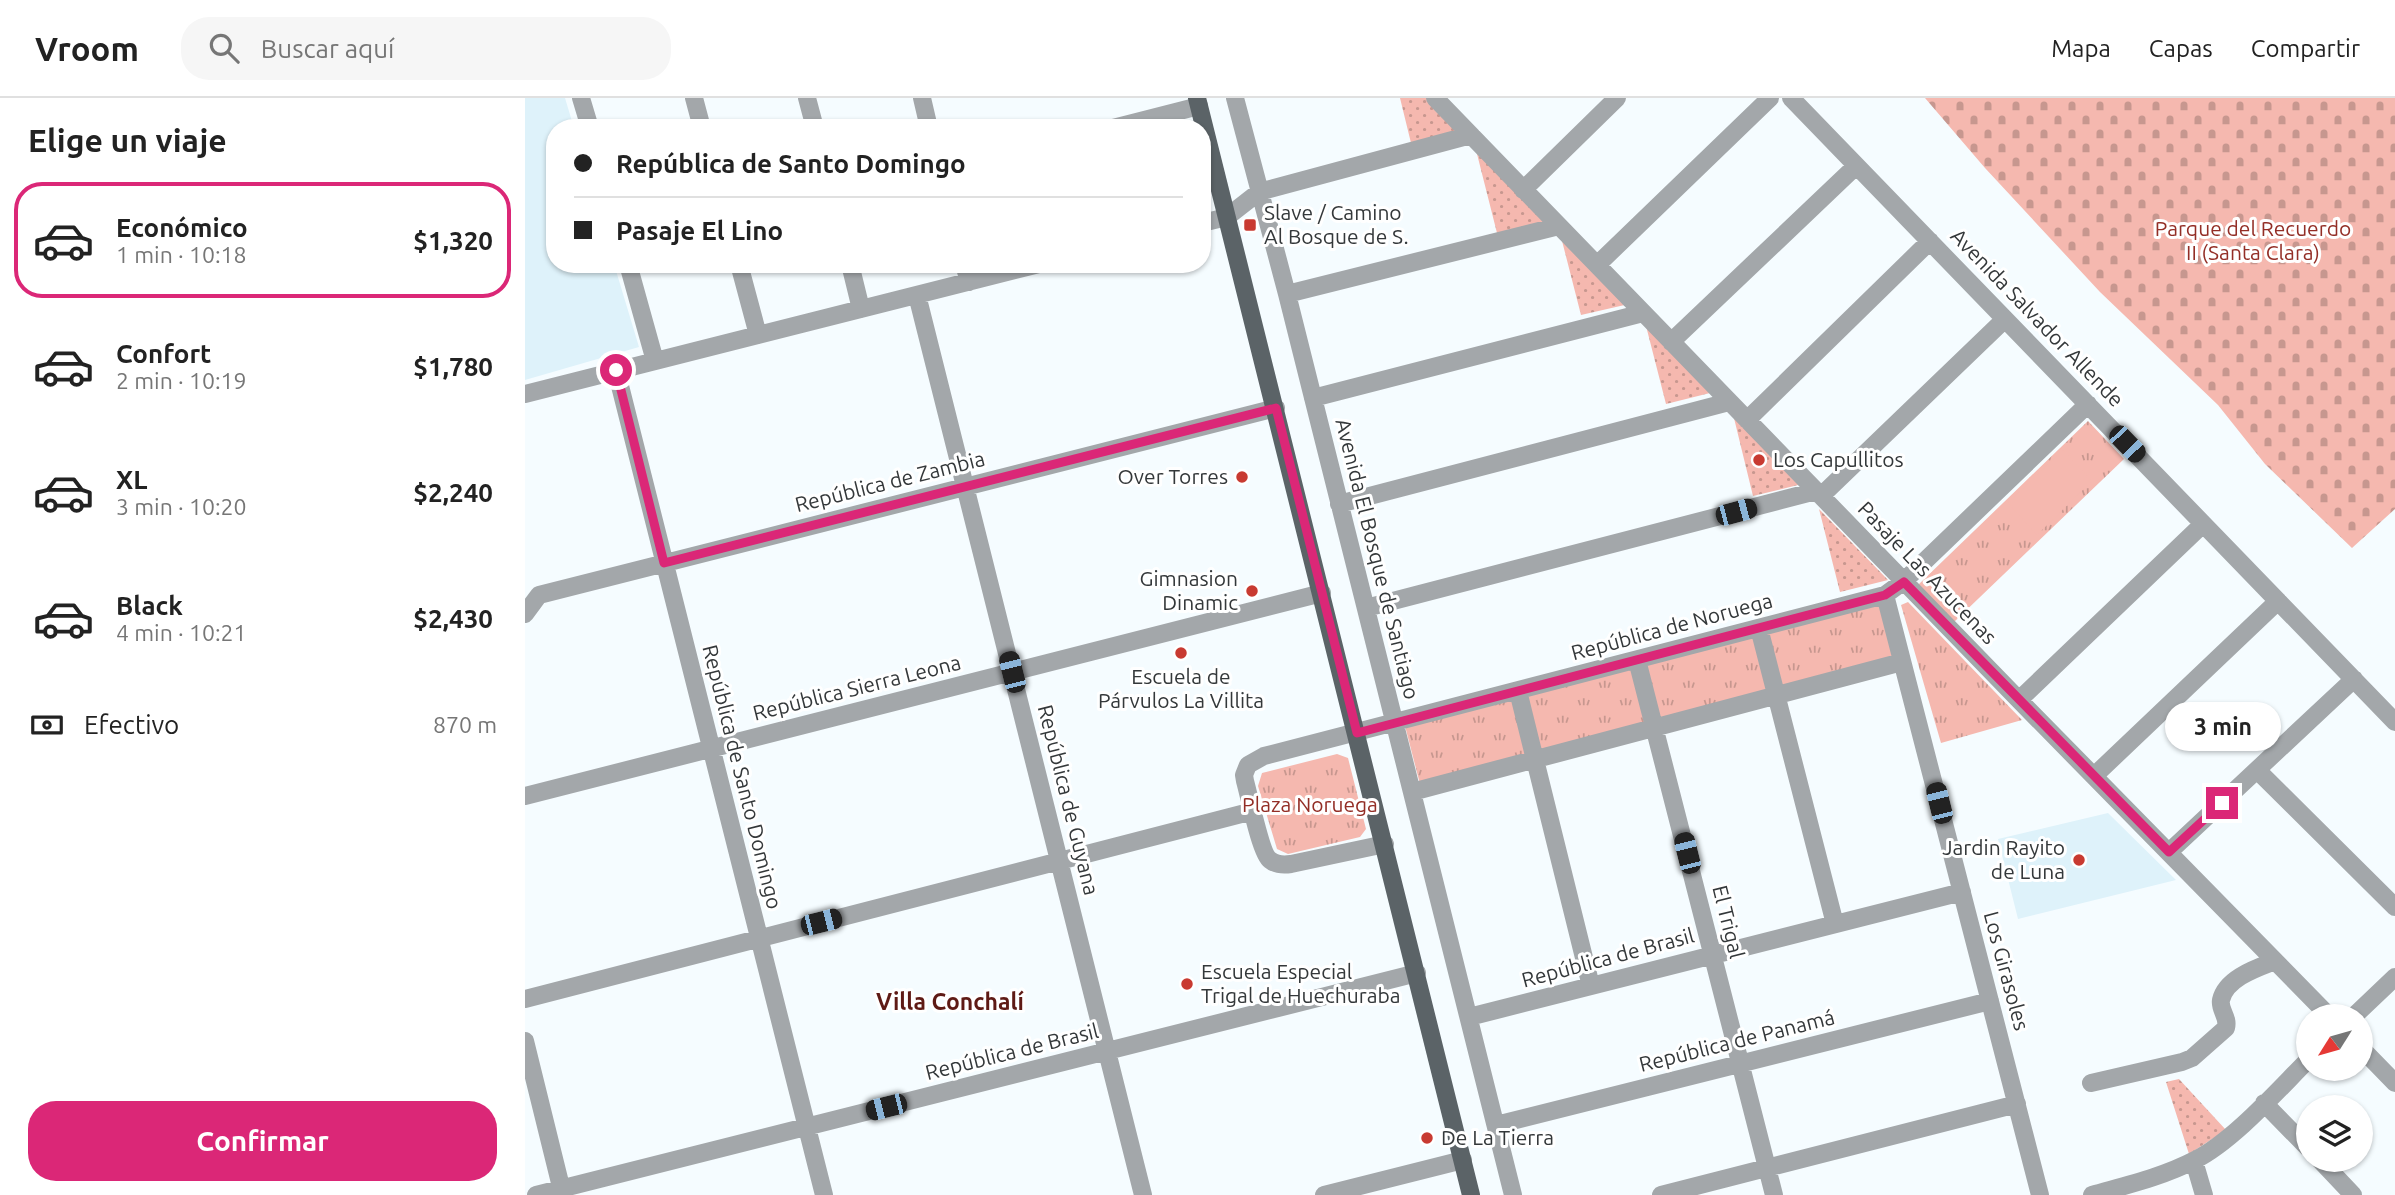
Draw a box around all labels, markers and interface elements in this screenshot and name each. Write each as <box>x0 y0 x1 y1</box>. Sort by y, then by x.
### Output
search box <box>181 17 671 80</box>
icon: search <box>205 29 243 67</box>
text: Vroom <box>35 30 139 67</box>
text: Buscar aquí <box>261 34 394 63</box>
text: Mapa <box>2051 35 2111 62</box>
text: Capas <box>2149 35 2213 62</box>
text: Compartir <box>2251 35 2360 62</box>
text: Elige un viaje <box>28 122 227 158</box>
text: República de Santo Domingo <box>616 149 966 178</box>
place label: Slave / Camino Al Bosque de S. <box>1264 200 1409 248</box>
icon: car <box>32 209 95 272</box>
text: Económico <box>116 213 248 242</box>
text: Pasaje El Lino <box>616 216 783 245</box>
park label: Parque del Recuerdo II (Santa Clara) <box>2155 216 2351 264</box>
marker: Slave / Camino Al Bosque de S. <box>1242 217 1258 233</box>
street label: Avenida Salvador Allende <box>1946 223 2129 411</box>
text: $1,320 <box>413 226 493 255</box>
text: 1 min · 10:18 <box>116 242 247 267</box>
icon: car <box>32 335 95 398</box>
text: Confort <box>116 339 211 368</box>
text: $1,780 <box>413 352 493 381</box>
route start <box>600 354 632 386</box>
text: 2 min · 10:19 <box>116 368 247 393</box>
street label: Avenida El Bosque de Santiago <box>1331 416 1425 702</box>
car <box>2105 422 2150 466</box>
street label: República de Zambia <box>792 446 987 516</box>
place label: Los Capullitos <box>1773 447 1904 471</box>
marker: Los Capullitos <box>1751 452 1767 468</box>
icon: car <box>32 461 95 524</box>
place label: Over Torres <box>1118 464 1228 488</box>
text: XL <box>116 465 147 494</box>
marker: Over Torres <box>1234 469 1250 485</box>
text: $2,240 <box>413 478 493 507</box>
text: 3 min · 10:20 <box>116 494 247 519</box>
car <box>1713 496 1760 528</box>
street label: Pasaje Las Azucenas <box>1854 496 2002 649</box>
place label: Gimnasion Dinamic <box>1140 566 1238 614</box>
marker: Gimnasion Dinamic <box>1244 583 1260 599</box>
icon: car <box>32 587 95 650</box>
street label: República de Noruega <box>1568 588 1775 664</box>
text: Black <box>116 591 183 620</box>
text: $2,430 <box>413 604 493 633</box>
text: 4 min · 10:21 <box>116 620 247 645</box>
street label: República de Santo Domingo <box>698 642 787 911</box>
marker: Escuela de Párvulos La Villita <box>1173 645 1189 661</box>
car <box>997 649 1028 695</box>
street label: República Sierra Leona <box>750 650 963 725</box>
place label: Escuela de Párvulos La Villita <box>1098 664 1264 712</box>
street label: República de Guyana <box>1034 702 1104 897</box>
callout: 3 min <box>2164 702 2280 750</box>
icon: cash <box>28 706 66 744</box>
text: Efectivo <box>84 710 179 739</box>
text: 870 m <box>433 712 497 737</box>
text: 3 min <box>2194 714 2252 739</box>
car <box>1924 780 1955 826</box>
route end <box>2206 787 2238 819</box>
park label: Plaza Noruega <box>1242 792 1378 816</box>
car <box>1672 830 1703 876</box>
place label: Jardin Rayito de Luna <box>1942 835 2065 883</box>
marker: Jardin Rayito de Luna <box>2071 852 2087 868</box>
street label: El Trigal <box>1708 883 1750 961</box>
car <box>799 907 844 937</box>
street label: Los Girasoles <box>1980 909 2034 1033</box>
street label: República de Brasil <box>1519 922 1697 992</box>
place label: Escuela Especial Trigal de Huechuraba <box>1201 959 1401 1007</box>
marker: Escuela Especial Trigal de Huechuraba <box>1179 976 1195 992</box>
district label: Villa Conchalí <box>876 989 1024 1014</box>
street label: República de Panamá <box>1637 1004 1837 1076</box>
north arrow <box>2296 1004 2373 1082</box>
map controls <box>2296 1004 2373 1172</box>
street label: República de Brasil <box>923 1018 1101 1084</box>
car <box>864 1092 909 1122</box>
button: layers <box>2296 1095 2373 1172</box>
button: Confirmar <box>28 1101 497 1181</box>
place label: De La Tierra <box>1441 1125 1554 1149</box>
marker: De La Tierra <box>1419 1130 1435 1146</box>

